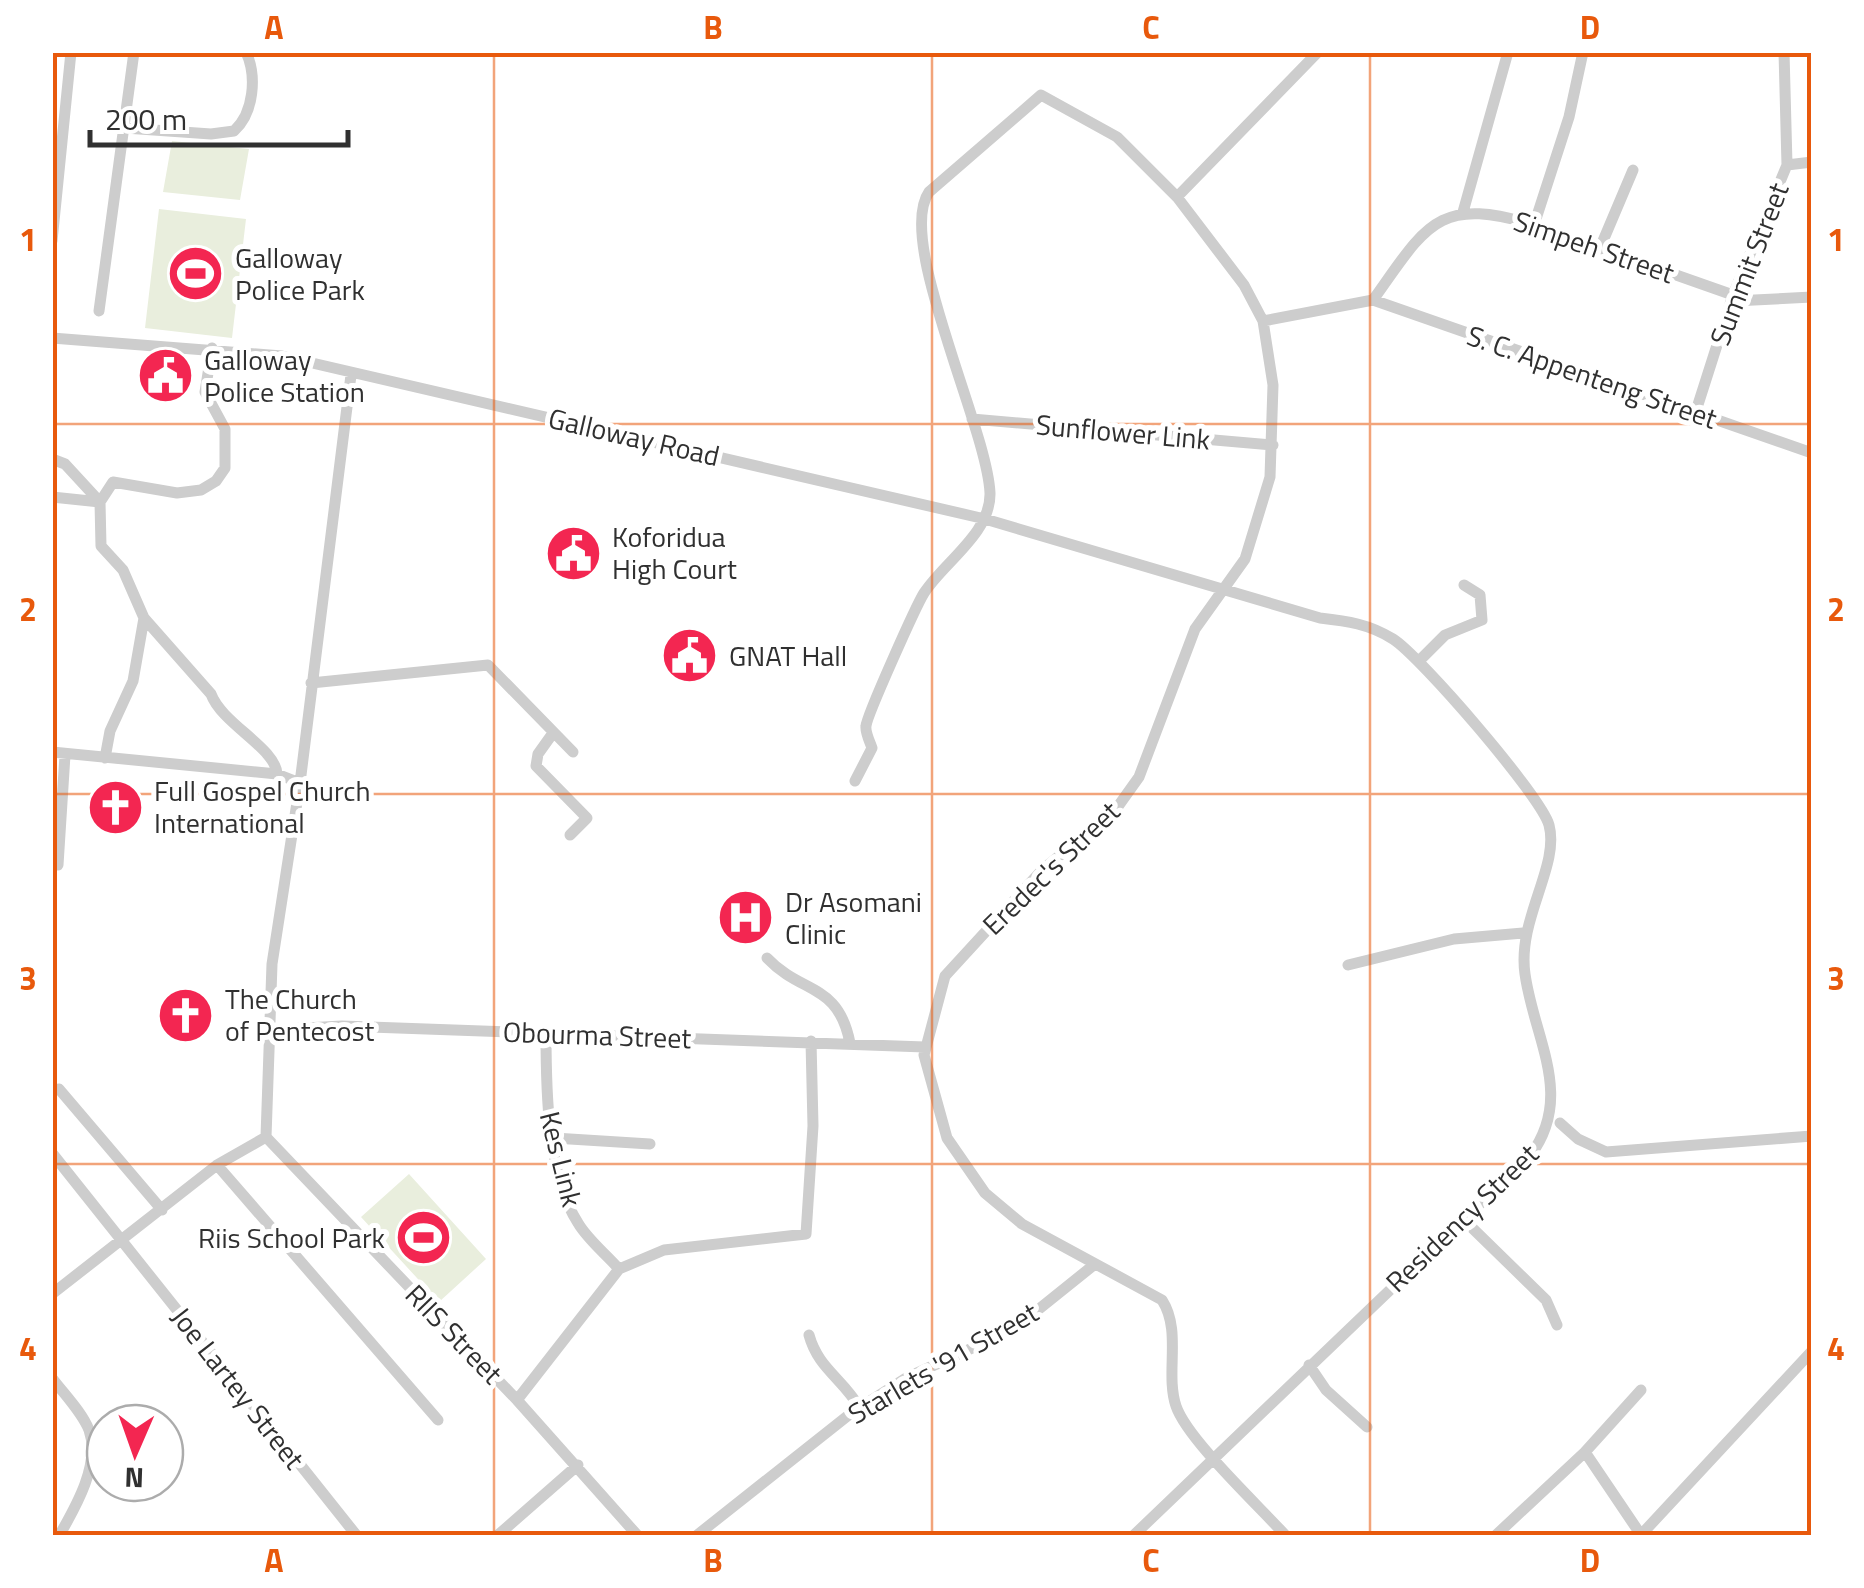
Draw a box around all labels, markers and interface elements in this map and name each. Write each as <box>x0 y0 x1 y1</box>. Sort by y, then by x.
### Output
text: A <box>264 3 284 51</box>
text: B <box>703 3 723 51</box>
text: C <box>1142 3 1160 51</box>
text: D <box>1580 3 1600 51</box>
scale bar <box>90 85 348 147</box>
text: 200 m <box>105 96 187 142</box>
street label: Summit Street <box>1698 176 1799 351</box>
street label: Simpeh Street <box>1508 199 1680 294</box>
text: 1 <box>19 215 37 263</box>
text: 1 <box>1827 215 1845 263</box>
place label: Galloway Police Park <box>235 236 365 311</box>
sports icon: Galloway Police Park <box>166 244 226 304</box>
street label: S. C. Appenteng Street <box>1461 314 1723 440</box>
place label: Galloway Police Station <box>204 338 365 413</box>
public building icon: Galloway Police Station <box>135 346 195 406</box>
street label: Galloway Road <box>544 396 724 477</box>
street label: Sunflower Link <box>1034 402 1212 461</box>
place label: Koforidua High Court <box>612 515 737 590</box>
public building icon: Koforidua High Court <box>543 523 603 583</box>
text: 2 <box>19 585 37 633</box>
text: 2 <box>1827 585 1845 633</box>
public building icon: GNAT Hall <box>660 626 720 686</box>
place label: GNAT Hall <box>729 634 847 677</box>
place label: Full Gospel Church International <box>154 769 371 844</box>
church icon: Full Gospel Church International <box>85 777 145 837</box>
street label: Eredec's Street <box>972 790 1129 945</box>
place label: Dr Asomani Clinic <box>785 880 922 955</box>
hospital icon: Dr Asomani Clinic <box>716 888 776 948</box>
text: 3 <box>19 954 37 1002</box>
text: 3 <box>1827 954 1845 1002</box>
place label: The Church of Pentecost <box>225 977 375 1052</box>
church icon: The Church of Pentecost <box>156 985 216 1045</box>
street label: Obourma Street <box>502 1010 692 1059</box>
street label: Kes Link <box>529 1107 594 1211</box>
street label: Residency Street <box>1375 1133 1548 1302</box>
sports icon: Riis School Park <box>394 1208 454 1268</box>
place label: Riis School Park <box>198 1216 385 1259</box>
street label: RIIS Street <box>396 1274 513 1394</box>
street label: Starlets '91 Street <box>840 1290 1046 1435</box>
street label: Joe Lartey Street <box>161 1297 316 1478</box>
text: 4 <box>19 1324 37 1372</box>
text: 4 <box>1827 1324 1845 1372</box>
north arrow <box>85 1403 185 1503</box>
text: N <box>124 1457 145 1500</box>
text: A <box>264 1536 284 1584</box>
text: B <box>703 1536 723 1584</box>
text: C <box>1142 1536 1160 1584</box>
text: D <box>1580 1536 1600 1584</box>

